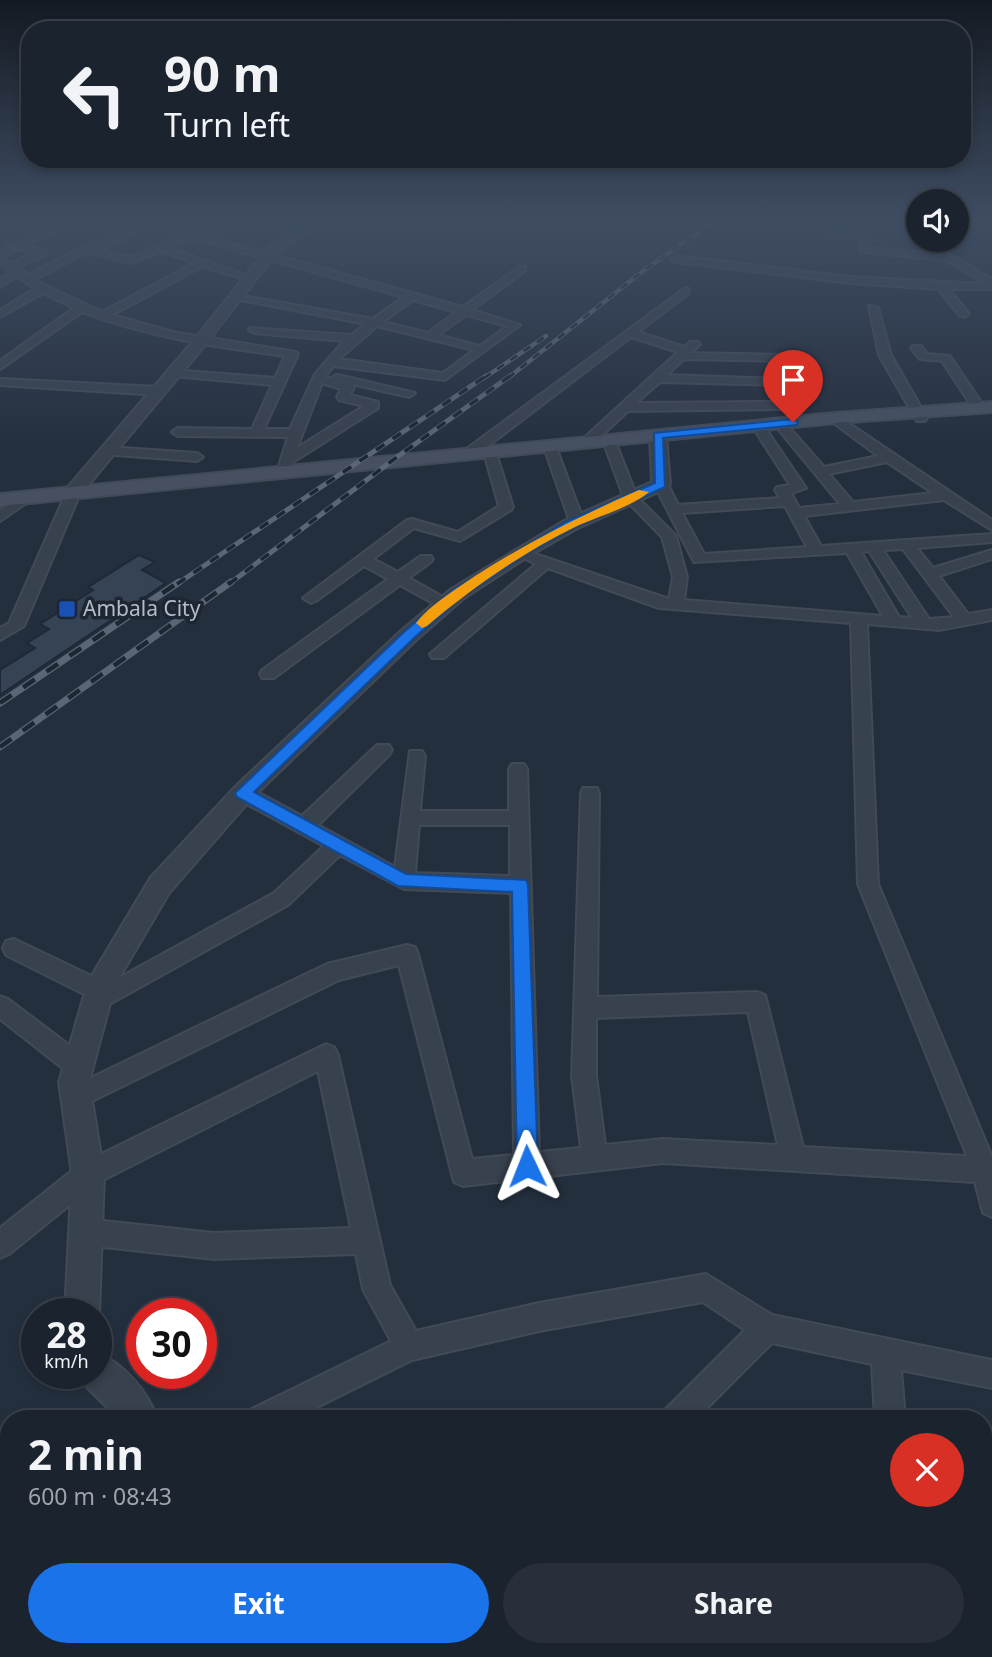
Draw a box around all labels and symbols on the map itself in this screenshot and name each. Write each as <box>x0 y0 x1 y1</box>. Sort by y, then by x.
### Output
pin <box>763 350 823 422</box>
place label: Ambala City <box>83 594 201 622</box>
marker: Ambala City <box>57 599 77 619</box>
position arrow <box>490 1129 564 1203</box>
speed limit sign: 30 <box>126 1298 217 1389</box>

